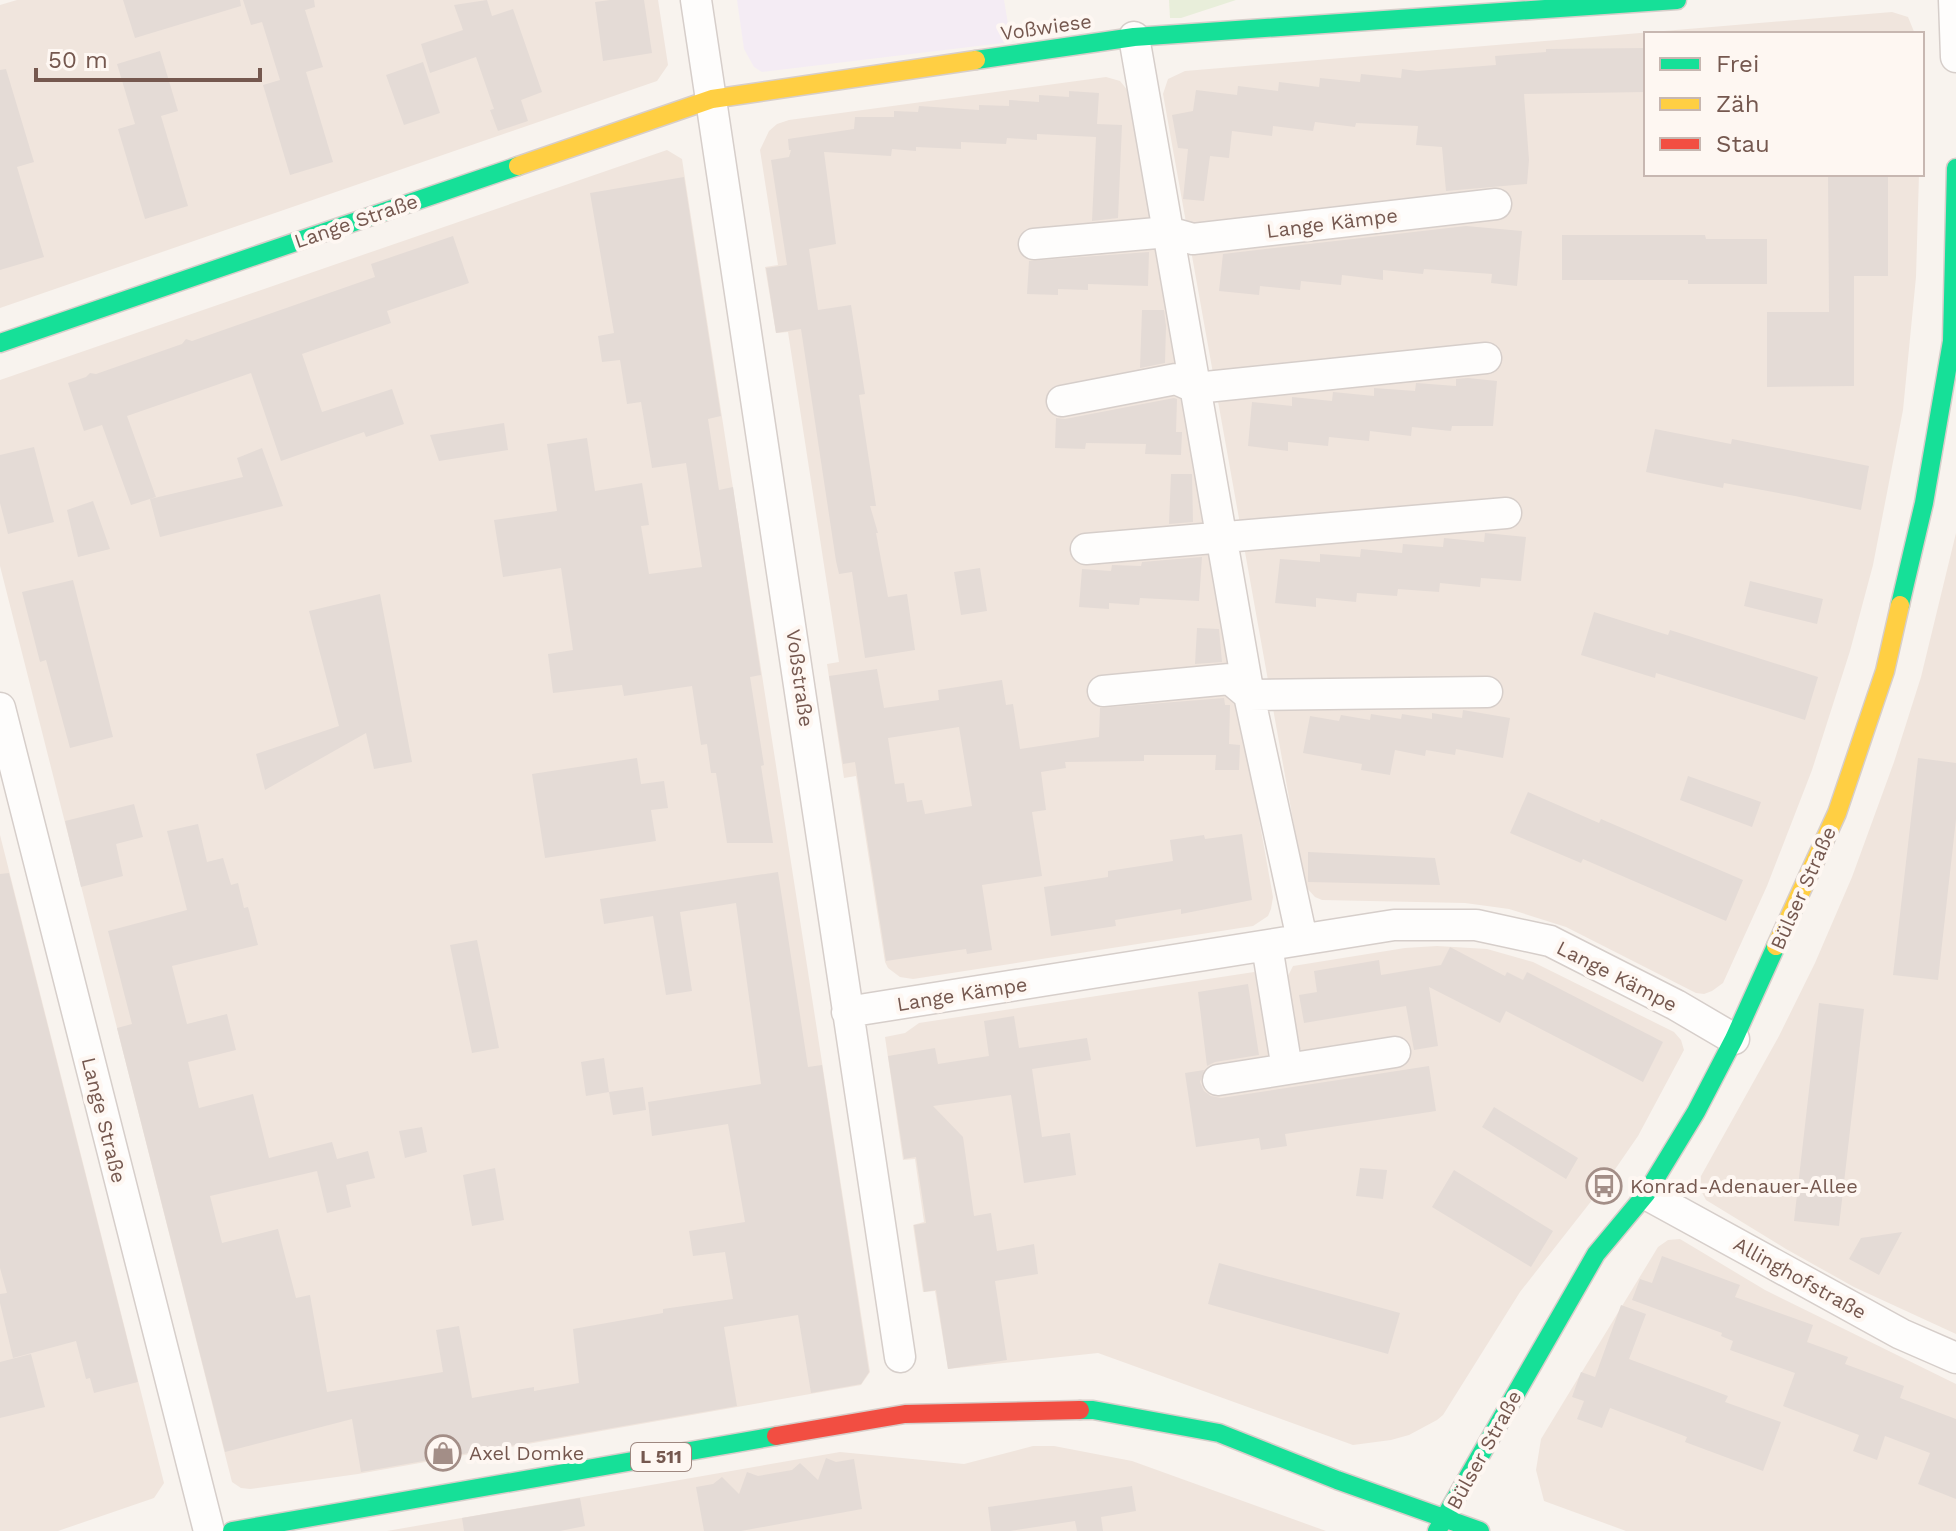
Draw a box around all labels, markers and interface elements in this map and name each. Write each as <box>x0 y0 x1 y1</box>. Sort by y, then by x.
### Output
street label: Voßwiese <box>999 9 1093 45</box>
scale bar <box>36 32 260 82</box>
legend <box>1644 32 1924 176</box>
text: 50 m <box>48 46 108 74</box>
text: Frei <box>1716 50 1759 78</box>
text: Zäh <box>1716 90 1760 118</box>
text: Stau <box>1716 130 1770 158</box>
street label: Lange Straße <box>291 189 421 253</box>
street label: Lange Kämpe <box>1265 203 1399 243</box>
street label: Voßstraße <box>781 628 819 728</box>
street label: Bülser Straße <box>1765 823 1841 953</box>
street label: Lange Kämpe <box>1553 935 1681 1017</box>
street label: Lange Kämpe <box>895 972 1029 1016</box>
street label: Lange Straße <box>77 1055 131 1185</box>
bus stop icon: Konrad-Adenauer-Allee <box>1585 1167 1623 1205</box>
place label: Konrad-Adenauer-Allee <box>1630 1174 1858 1198</box>
street label: Allinghofstraße <box>1730 1232 1870 1324</box>
street label: Bülser Straße <box>1441 1386 1527 1514</box>
shop icon: Axel Domke <box>424 1434 462 1472</box>
place label: Axel Domke <box>469 1441 584 1465</box>
road number: L 511 <box>631 1443 691 1471</box>

